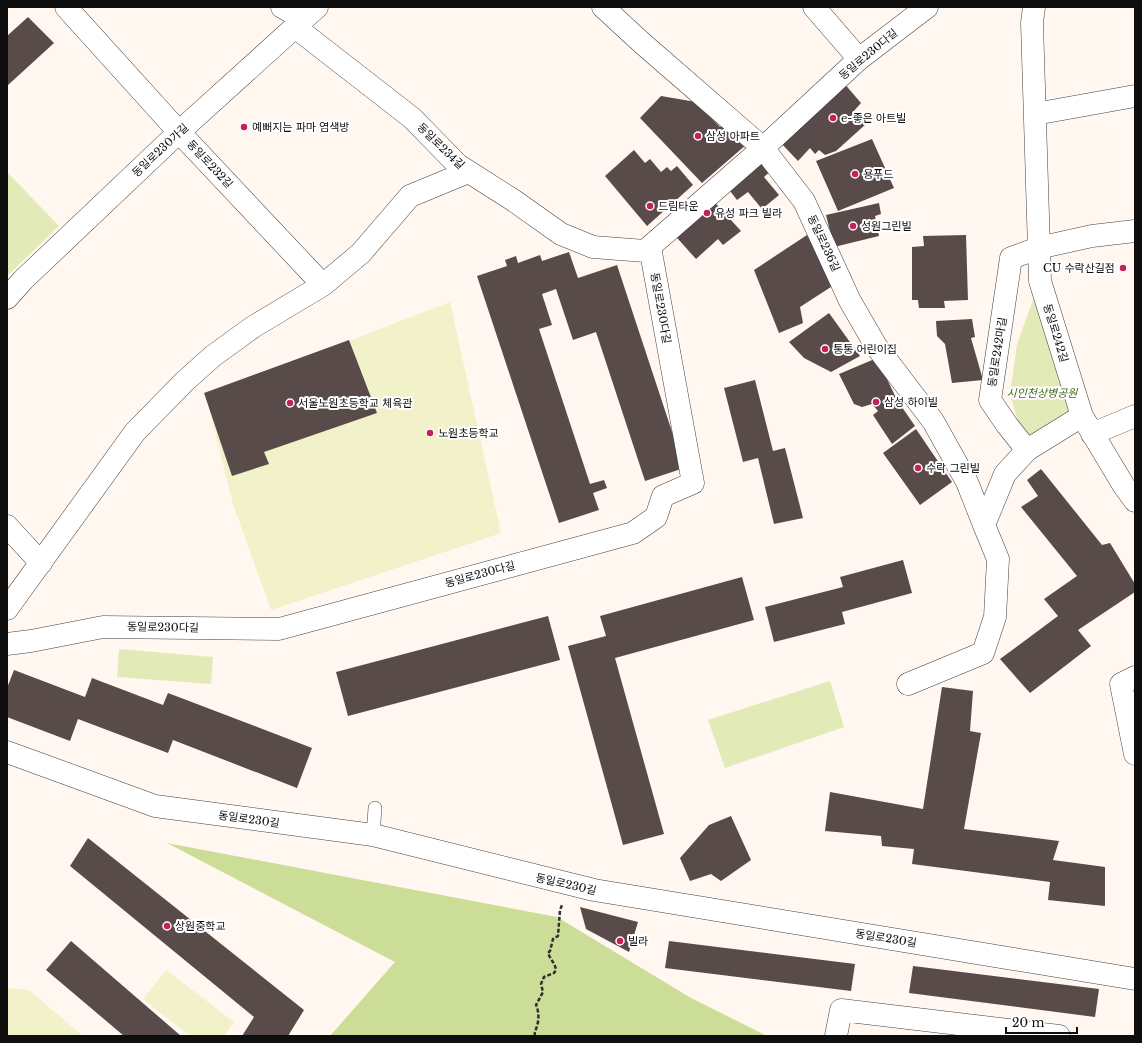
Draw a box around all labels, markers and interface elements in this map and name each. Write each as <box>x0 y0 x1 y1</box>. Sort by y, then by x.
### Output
street label: 동일로230다길 <box>836 25 900 83</box>
place label: e-좋은 아트빌 <box>841 111 906 125</box>
marker: e-좋은 아트빌 <box>828 113 838 123</box>
street label: 동일로230가길 <box>129 120 191 180</box>
place label: 예뻐지는 파마 염색방 <box>252 120 349 134</box>
street label: 동일로234길 <box>414 120 468 172</box>
marker: 예뻐지는 파마 염색방 <box>239 122 249 132</box>
place label: 삼성 아파트 <box>706 129 760 143</box>
marker: 삼성 아파트 <box>693 131 703 141</box>
street label: 동일로232길 <box>184 137 236 191</box>
place label: 용푸드 <box>863 167 893 181</box>
marker: 용푸드 <box>850 169 860 179</box>
place label: 드림타운 <box>658 199 698 213</box>
marker: 드림타운 <box>645 201 655 211</box>
place label: 유성 파크 빌라 <box>715 206 782 220</box>
marker: 유성 파크 빌라 <box>702 208 712 218</box>
street label: 동일로236길 <box>805 212 843 274</box>
place label: 성원그린빌 <box>861 219 912 233</box>
marker: 성원그린빌 <box>848 221 858 231</box>
place label: CU 수락산길점 <box>1043 261 1115 275</box>
marker: CU 수락산길점 <box>1118 263 1128 273</box>
street label: 동일로230다길 <box>648 271 674 345</box>
street label: 동일로242길 <box>1040 302 1072 364</box>
street label: 동일로242마길 <box>985 316 1009 388</box>
place label: 통통 어린이집 <box>833 342 897 356</box>
marker: 통통 어린이집 <box>820 344 830 354</box>
park label: 시인천상병공원 <box>1007 386 1078 400</box>
place label: 삼성 하이빌 <box>884 395 938 409</box>
place label: 서울노원초등학교 체육관 <box>298 396 412 410</box>
marker: 삼성 하이빌 <box>871 397 881 407</box>
marker: 서울노원초등학교 체육관 <box>285 398 295 408</box>
place label: 노원초등학교 <box>438 426 499 440</box>
marker: 노원초등학교 <box>425 428 435 438</box>
place label: 수락 그린빌 <box>926 461 980 475</box>
marker: 수락 그린빌 <box>913 463 923 473</box>
street label: 동일로230다길 <box>443 558 517 590</box>
street label: 동일로230다길 <box>127 619 199 635</box>
street label: 동일로230길 <box>217 808 281 830</box>
street label: 동일로230길 <box>534 870 598 898</box>
place label: 상원중학교 <box>175 919 226 933</box>
marker: 상원중학교 <box>162 921 172 931</box>
street label: 동일로230길 <box>854 926 918 950</box>
place label: 빌라 <box>628 934 648 948</box>
marker: 빌라 <box>615 936 625 946</box>
scale bar <box>1006 1009 1077 1035</box>
text: 20 m <box>1012 1015 1044 1030</box>

